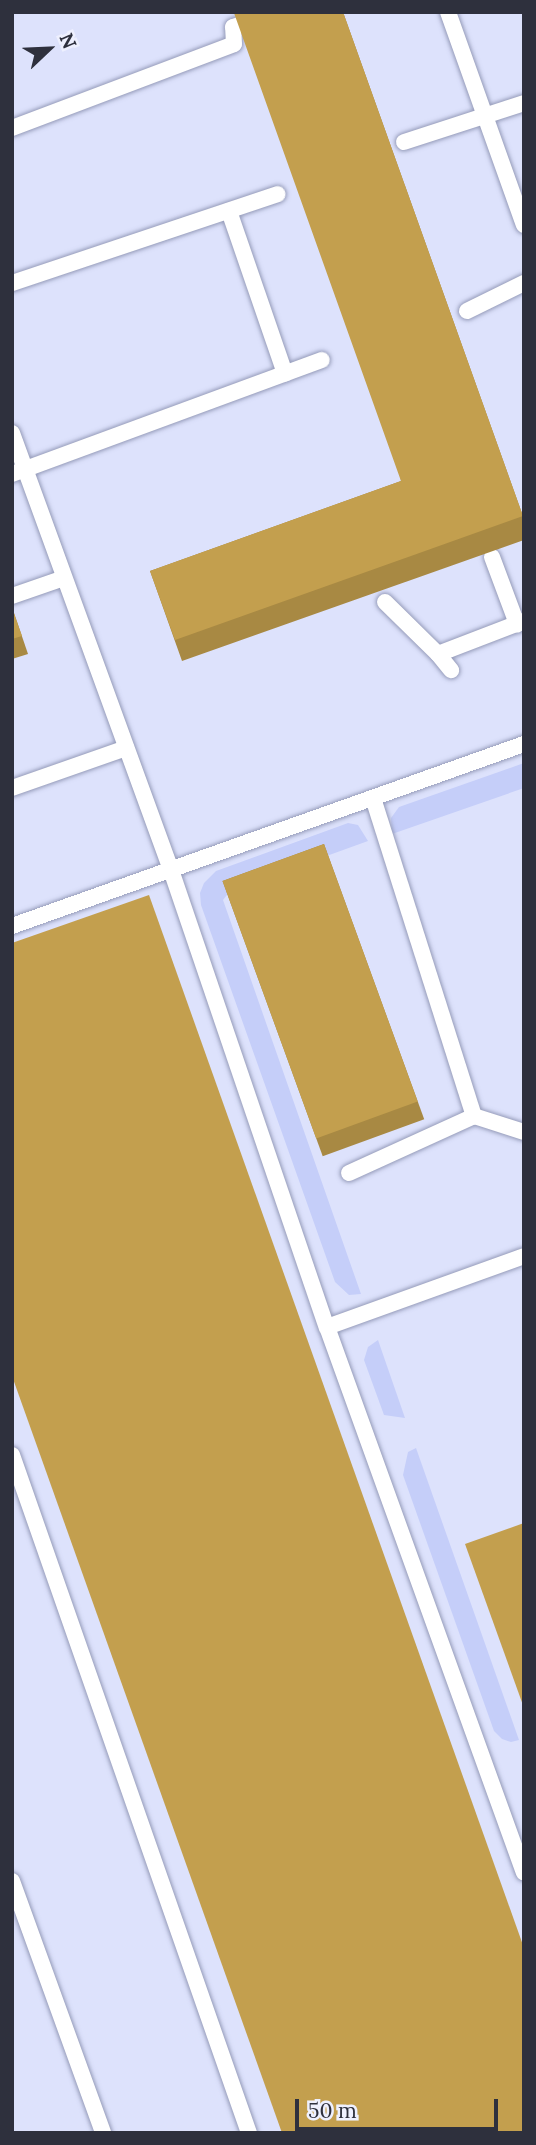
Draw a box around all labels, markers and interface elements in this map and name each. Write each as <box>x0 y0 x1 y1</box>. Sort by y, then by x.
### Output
north arrow <box>14 14 84 84</box>
text: N <box>54 29 82 52</box>
scale bar <box>298 2086 501 2130</box>
text: 50 m <box>308 2097 357 2124</box>

